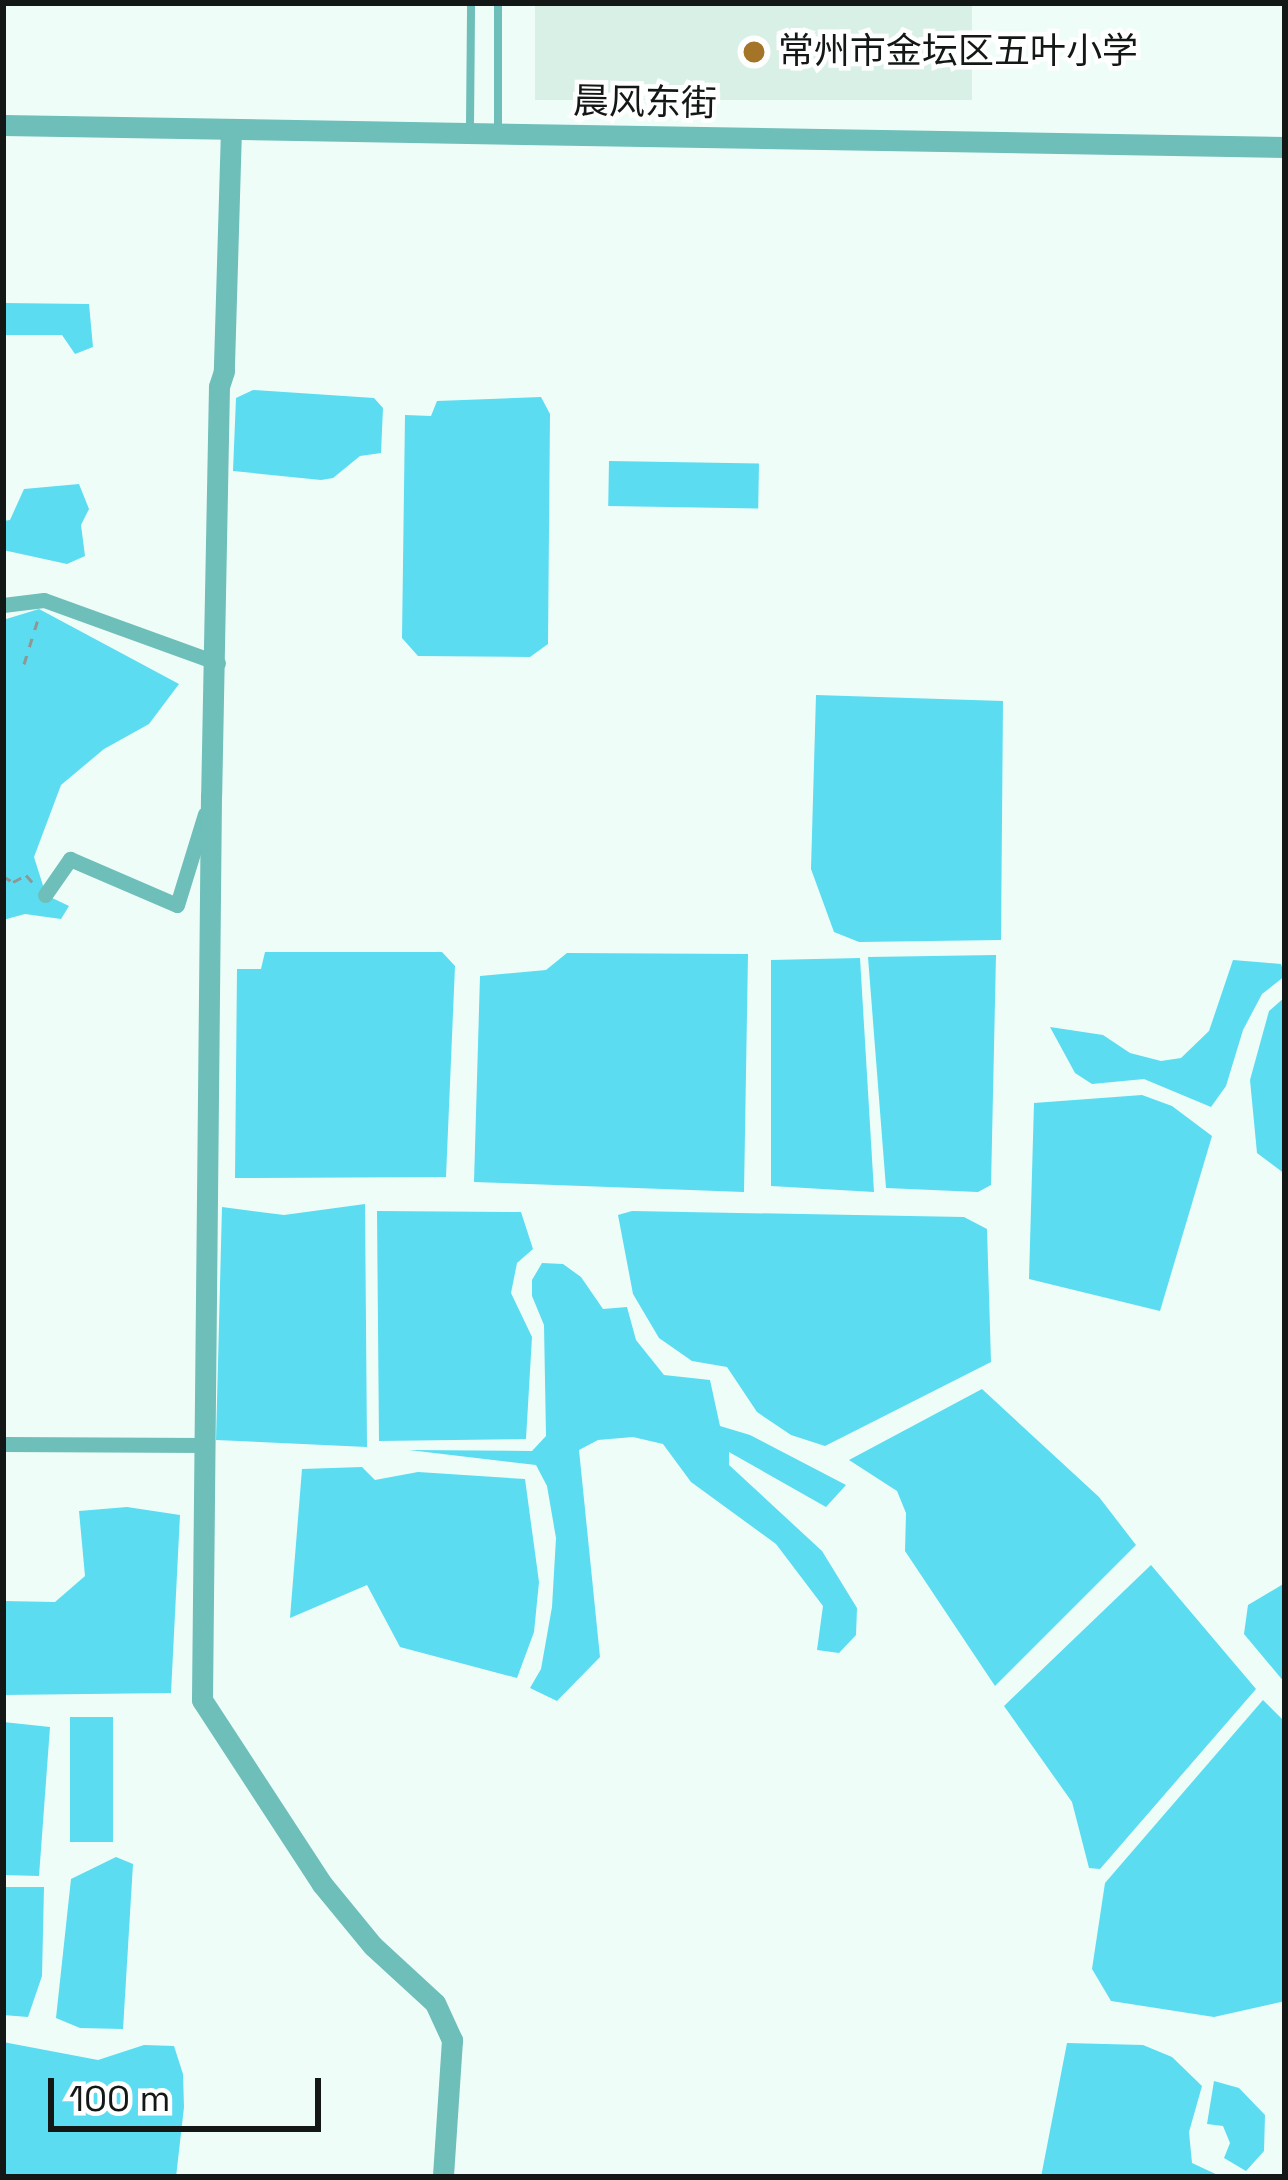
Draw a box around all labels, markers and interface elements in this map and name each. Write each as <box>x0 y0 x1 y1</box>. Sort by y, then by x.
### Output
place label: 常州市金坛区五叶小学 <box>778 30 1138 74</box>
marker: 常州市金坛区五叶小学 <box>741 39 767 65</box>
street label: 晨风东街 <box>573 80 717 126</box>
scale bar <box>54 2054 327 2128</box>
text: 100 m <box>69 2076 170 2122</box>

